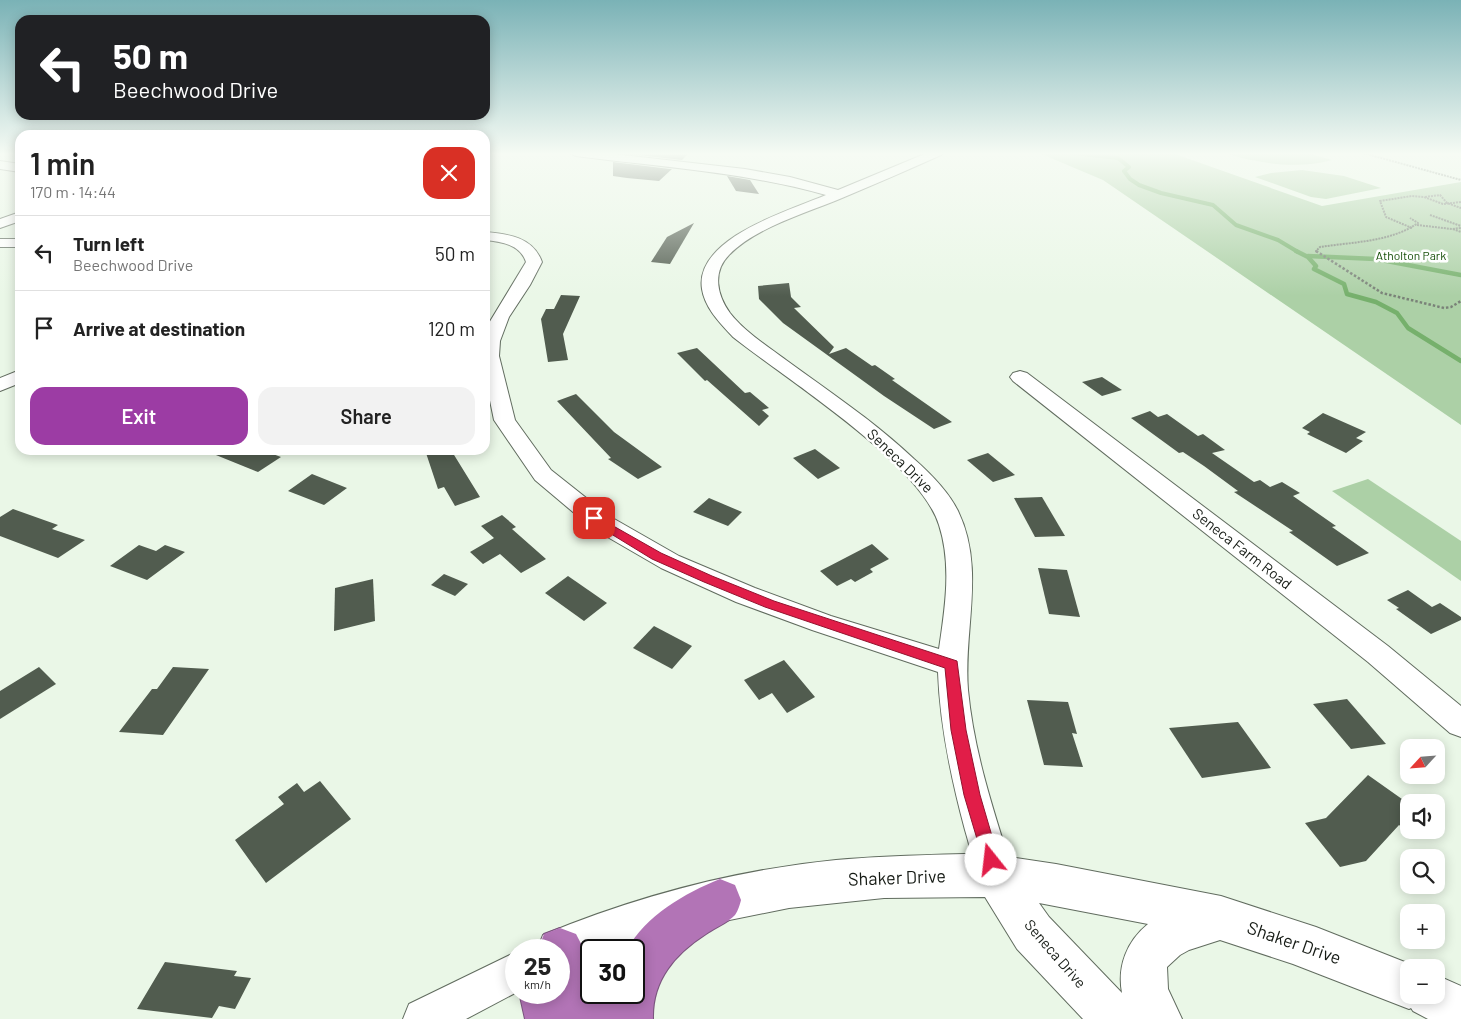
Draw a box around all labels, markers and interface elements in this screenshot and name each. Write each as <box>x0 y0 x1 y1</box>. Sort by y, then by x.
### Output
text: 50 m <box>113 34 188 76</box>
icon: left <box>30 35 95 100</box>
text: Beechwood Drive <box>113 76 278 102</box>
text: 1 min <box>30 145 95 181</box>
button: close <box>423 147 475 199</box>
text: 170 m · 14:44 <box>30 182 116 201</box>
text: Turn left <box>73 232 144 255</box>
icon: left <box>30 239 58 267</box>
text: 50 m <box>435 242 475 265</box>
park label: Atholton Park <box>1376 248 1446 262</box>
text: Beechwood Drive <box>73 255 193 274</box>
icon: arrive <box>30 314 58 342</box>
text: Arrive at destination <box>73 317 245 340</box>
text: 120 m <box>428 317 475 340</box>
button: Exit <box>30 387 248 445</box>
button: Share <box>258 387 475 445</box>
street label: Seneca Drive <box>864 424 937 496</box>
pin <box>573 497 615 539</box>
icon: arrive <box>580 504 608 532</box>
street label: Seneca Farm Road <box>1189 504 1296 593</box>
north arrow <box>1400 739 1445 784</box>
map controls <box>1400 739 1445 1004</box>
button: sound <box>1400 794 1445 839</box>
position arrow <box>964 833 1016 885</box>
button: search <box>1400 849 1445 894</box>
street label: Shaker Drive <box>848 864 946 890</box>
button: + <box>1400 904 1445 949</box>
street label: Seneca Drive <box>1021 916 1090 991</box>
street label: Shaker Drive <box>1244 916 1344 968</box>
speed limit sign: 30 <box>580 939 645 1004</box>
text: 25 <box>524 950 551 980</box>
button: − <box>1400 959 1445 1004</box>
text: km/h <box>524 977 551 991</box>

